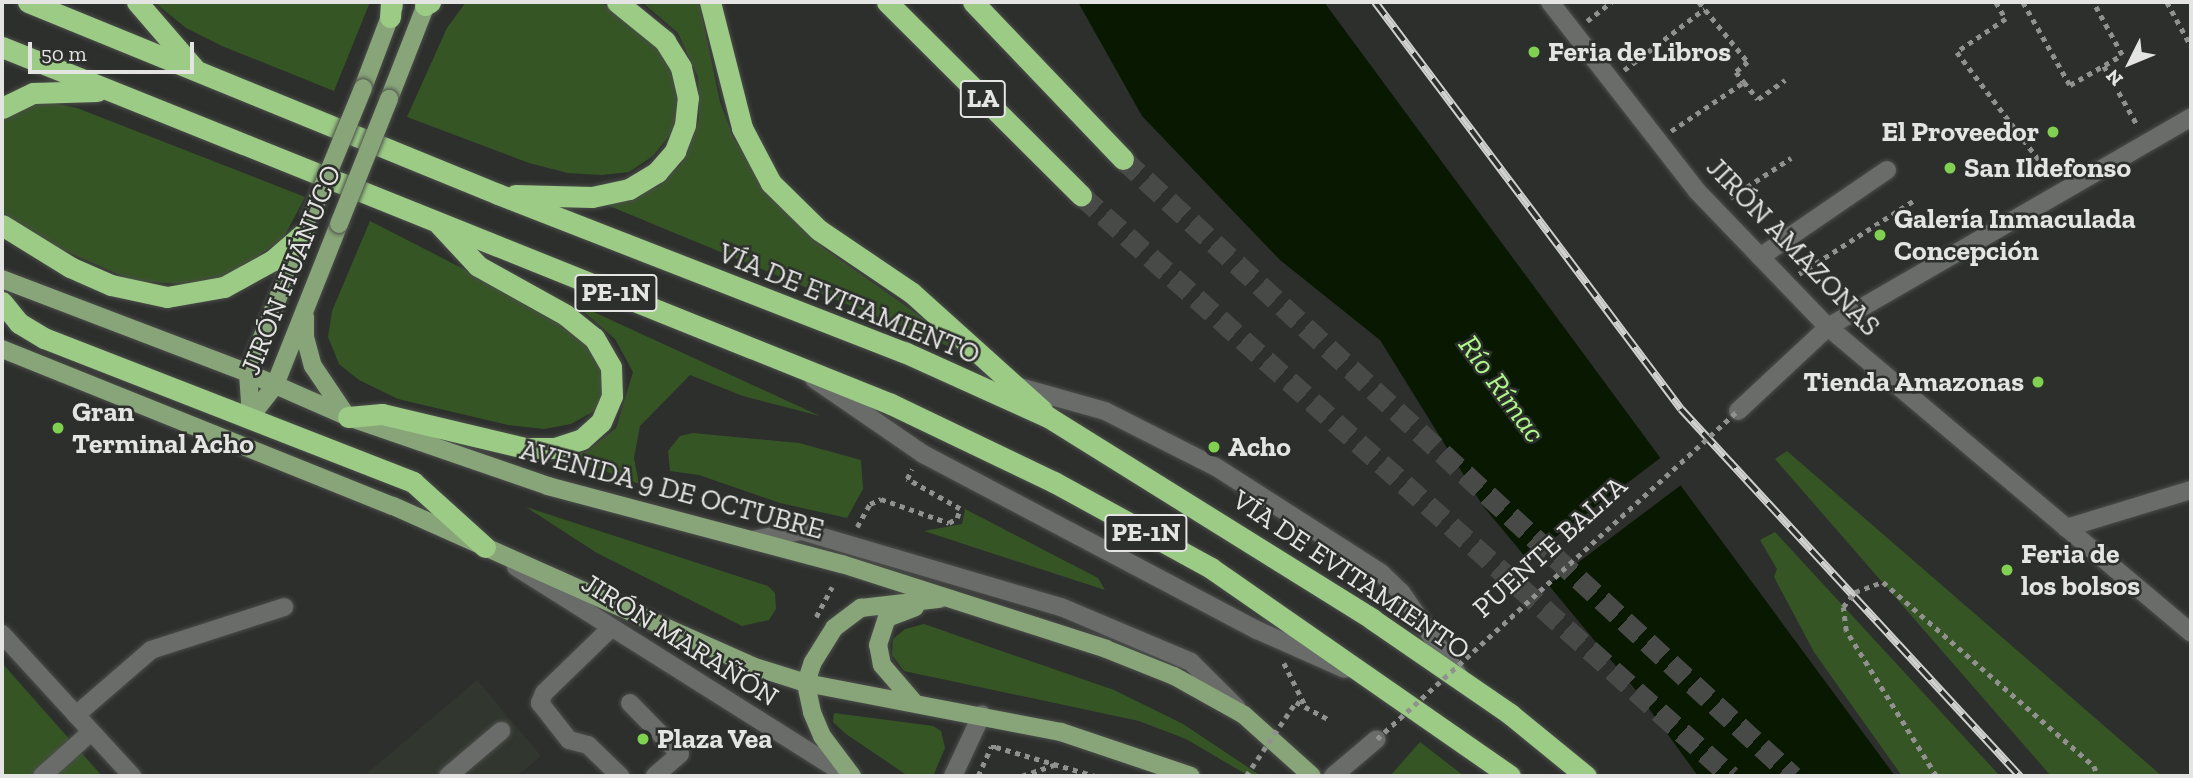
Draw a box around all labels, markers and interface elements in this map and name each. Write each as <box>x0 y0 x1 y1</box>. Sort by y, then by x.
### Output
scale bar <box>32 28 198 72</box>
north arrow <box>2095 28 2165 98</box>
place label: Feria de Libros <box>1548 35 1731 69</box>
text: 50 m <box>41 41 87 66</box>
marker: Feria de Libros <box>1526 44 1542 60</box>
text: N <box>2101 65 2128 91</box>
road number: LA <box>958 76 1007 122</box>
place label: El Proveedor <box>1882 115 2039 149</box>
marker: El Proveedor <box>2045 124 2061 140</box>
street label: JIRÓN AMAZONAS <box>1699 150 1887 344</box>
place label: San Ildefonso <box>1964 151 2131 185</box>
street label: JIRÓN HUÁNUCO <box>234 160 348 380</box>
marker: San Ildefonso <box>1942 160 1958 176</box>
place label: Galería Inmaculada Concepción <box>1894 202 2136 268</box>
marker: Galería Inmaculada Concepción <box>1872 227 1888 243</box>
street label: VÍA DE EVITAMIENTO <box>713 236 985 372</box>
road number: PE-1N <box>574 270 658 316</box>
water label: Río Rímac <box>1451 328 1553 450</box>
place label: Tienda Amazonas <box>1802 365 2024 399</box>
marker: Tienda Amazonas <box>2030 374 2046 390</box>
place label: Gran Terminal Acho <box>72 395 255 461</box>
marker: Gran Terminal Acho <box>50 420 66 436</box>
place label: Acho <box>1228 430 1291 464</box>
street label: AVENIDA 9 DE OCTUBRE <box>516 433 828 547</box>
marker: Acho <box>1206 439 1222 455</box>
street label: PUENTE BALTA <box>1466 469 1634 625</box>
street label: VÍA DE EVITAMIENTO <box>1226 483 1476 667</box>
road number: PE-1N <box>1104 510 1188 555</box>
place label: Feria de los bolsos <box>2021 537 2140 603</box>
marker: Feria de los bolsos <box>1999 562 2015 578</box>
street label: JIRÓN MARAÑÓN <box>576 566 784 714</box>
place label: Plaza Vea <box>657 722 773 756</box>
marker: Plaza Vea <box>635 731 651 747</box>

